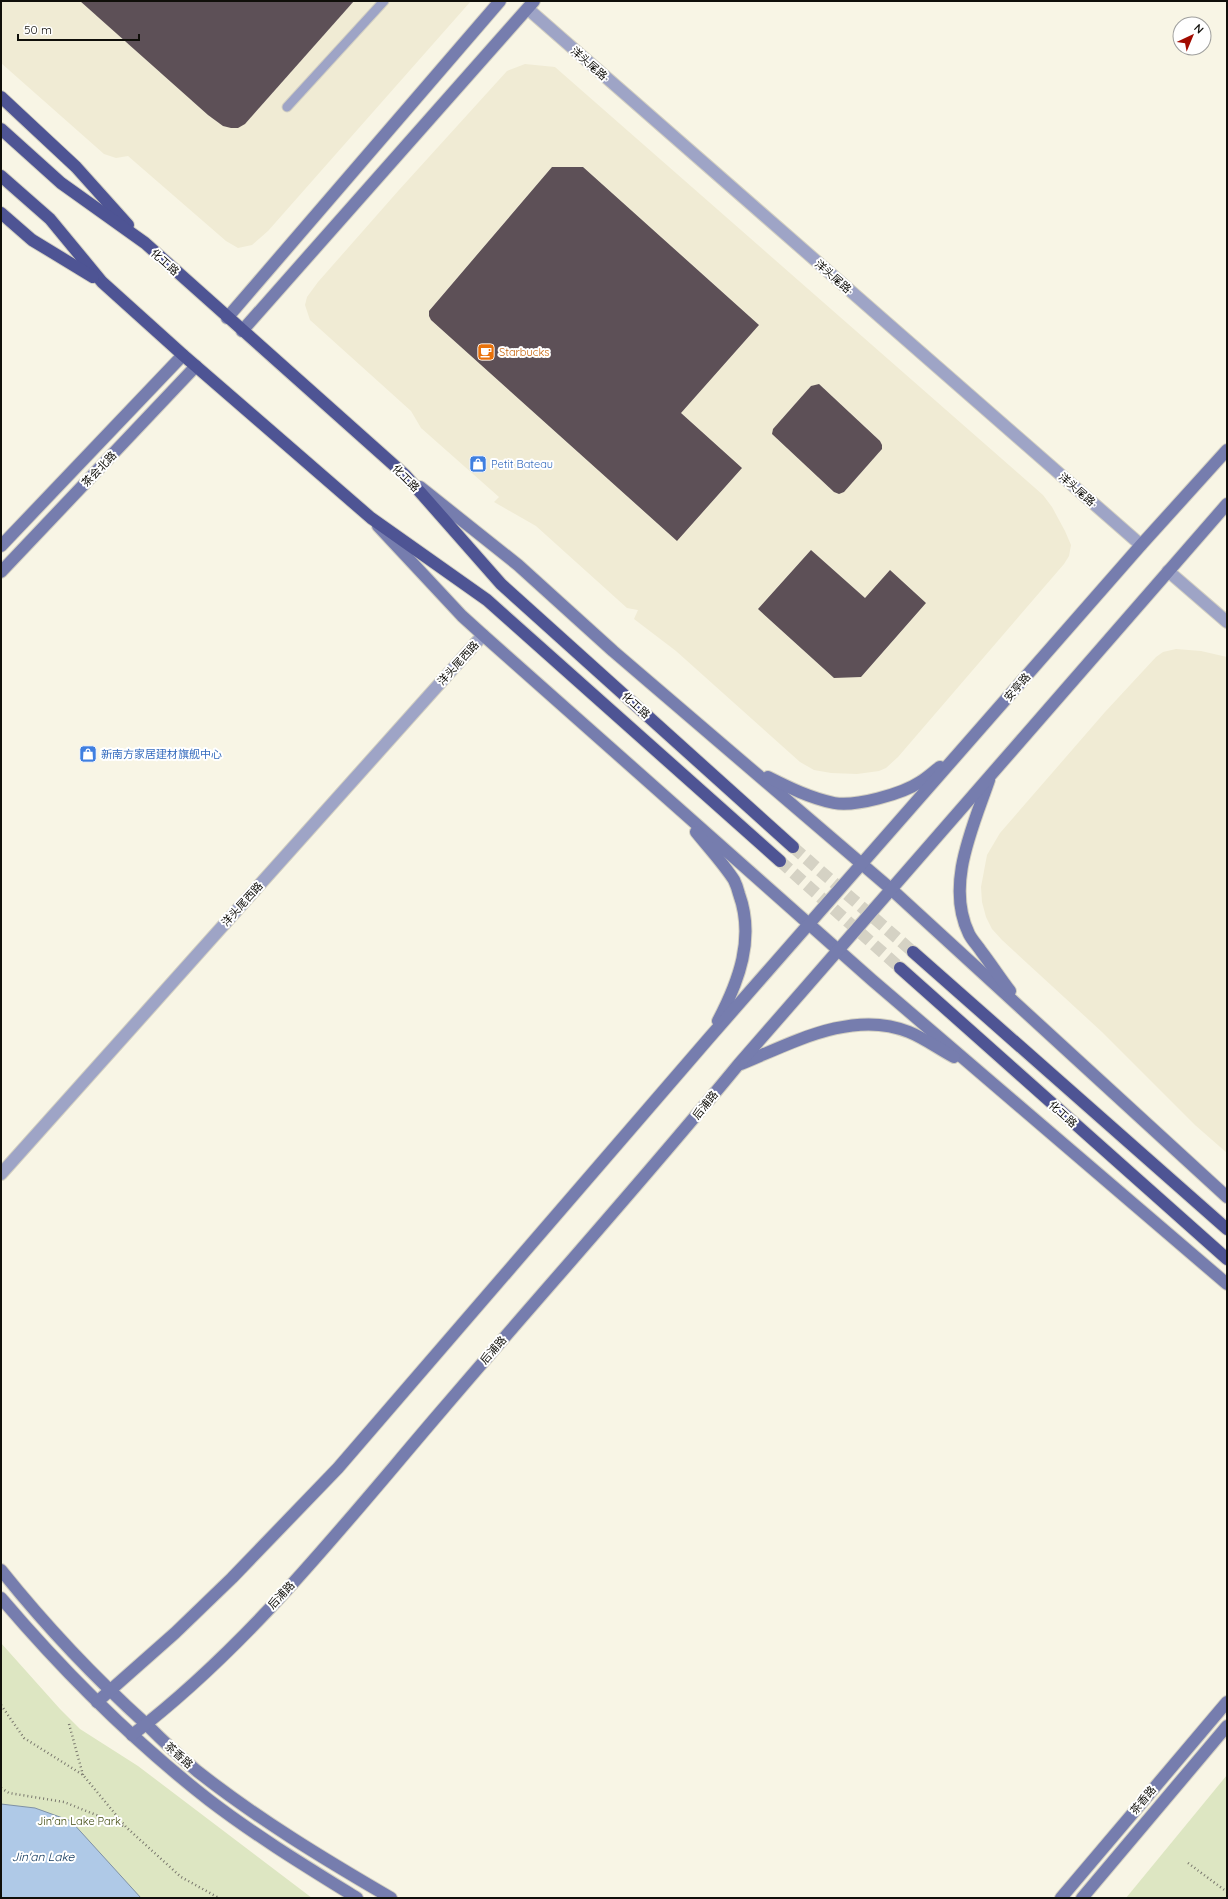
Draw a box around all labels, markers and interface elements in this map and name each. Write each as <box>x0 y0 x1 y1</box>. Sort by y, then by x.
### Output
scale bar <box>18 16 139 42</box>
north arrow <box>1172 16 1212 56</box>
text: N <box>1191 21 1207 37</box>
text: 50 m <box>24 22 52 37</box>
street label: 洋头尾路· <box>568 44 612 84</box>
street label: 化工路 <box>148 246 182 278</box>
street label: 洋头尾路· <box>812 257 856 297</box>
cafe icon: Starbucks <box>476 342 496 362</box>
place label: Starbucks <box>499 345 549 359</box>
street label: 茶会北路 <box>79 448 119 490</box>
shop icon: Petit Bateau <box>468 454 488 474</box>
place label: Petit Bateau <box>491 457 553 471</box>
street label: 化工路 <box>389 461 423 495</box>
street label: 洋头尾路· <box>1056 470 1100 510</box>
street label: 洋头尾西路 <box>434 638 482 688</box>
street label: 安亭路 <box>1001 670 1033 704</box>
street label: 化工路 <box>619 689 653 721</box>
shop icon: 新南方家居建材旗舰中心 <box>78 744 98 764</box>
place label: 新南方家居建材旗舰中心 <box>101 747 222 761</box>
street label: 洋头尾西路 <box>218 879 266 929</box>
street label: 后浦路 <box>689 1088 721 1122</box>
street label: 化工路 <box>1046 1098 1080 1130</box>
street label: 后浦路 <box>477 1333 509 1367</box>
street label: 后浦路 <box>265 1578 297 1612</box>
street label: 茶香路 <box>162 1739 196 1771</box>
street label: 茶香路 <box>1127 1783 1159 1817</box>
park label: Jin'an Lake Park <box>37 1814 121 1828</box>
water label: Jin'an Lake <box>12 1849 76 1864</box>

